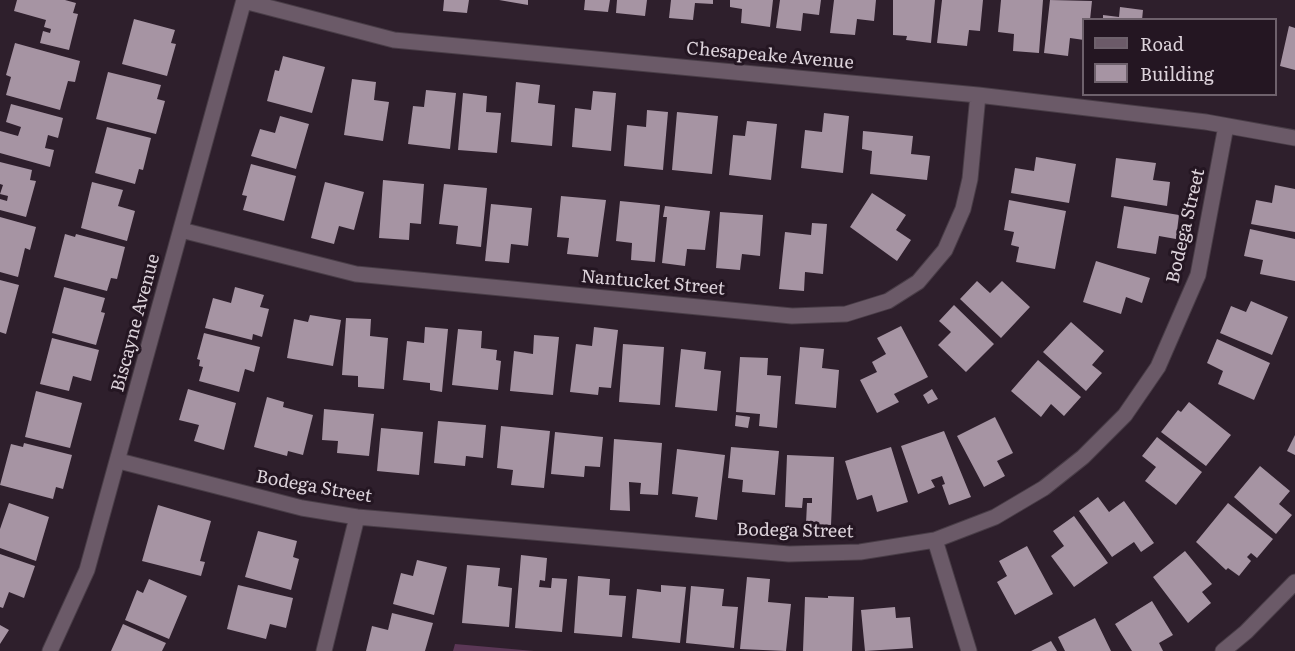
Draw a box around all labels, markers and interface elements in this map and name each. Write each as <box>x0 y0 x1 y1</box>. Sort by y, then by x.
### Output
legend <box>1082 18 1277 96</box>
text: Road <box>1140 30 1184 57</box>
street label: Chesapeake Avenue <box>685 38 855 74</box>
text: Building <box>1140 60 1214 87</box>
street label: Bodega Street <box>1162 166 1210 286</box>
street label: Biscayne Avenue <box>107 252 165 394</box>
street label: Nantucket Street <box>580 266 726 300</box>
street label: Bodega Street <box>254 466 374 508</box>
street label: Bodega Street <box>736 519 854 543</box>

